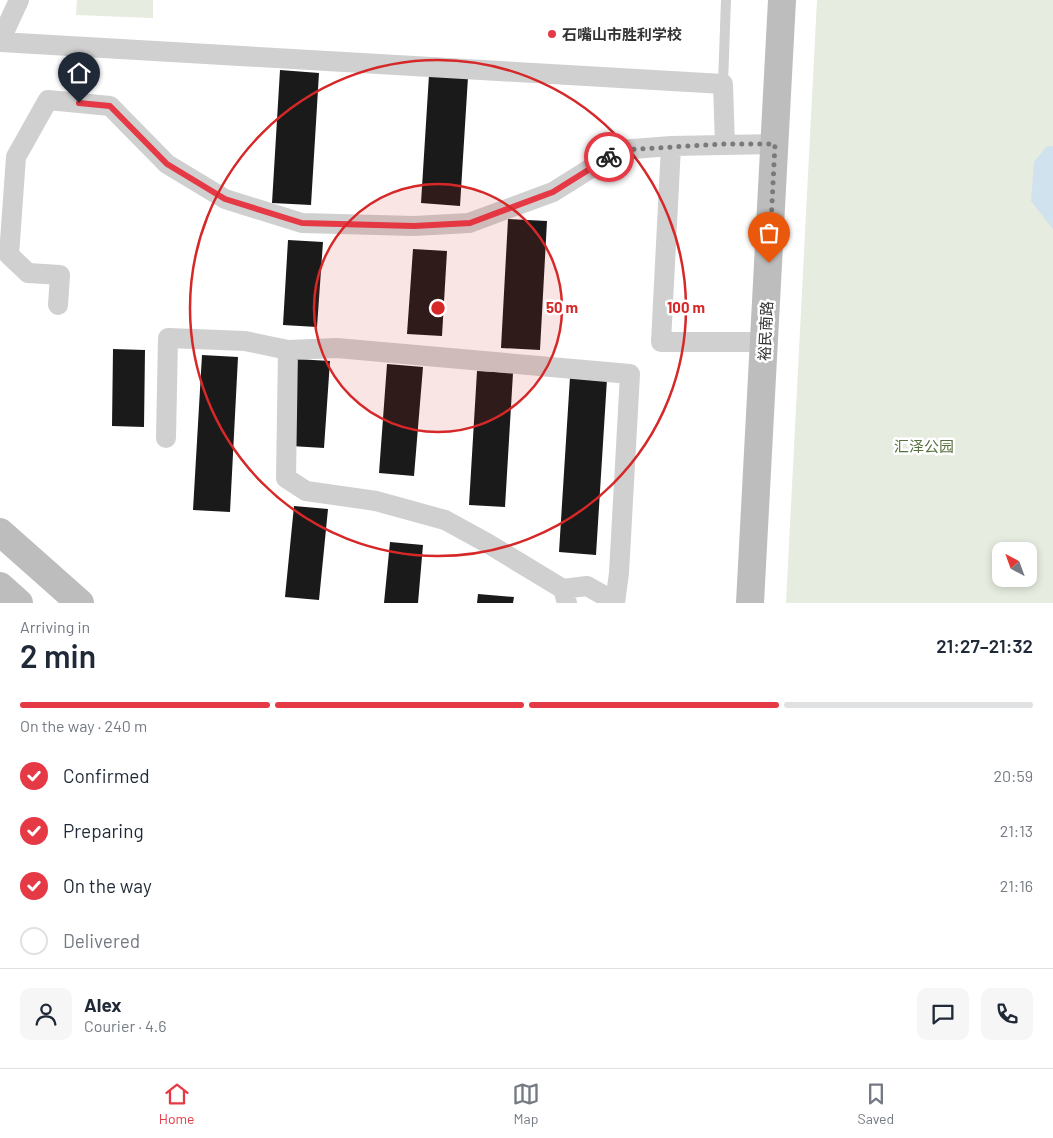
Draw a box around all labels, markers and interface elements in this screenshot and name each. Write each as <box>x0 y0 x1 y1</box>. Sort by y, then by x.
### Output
place label: 石嘴山市胜利学校 <box>562 25 682 43</box>
marker: 石嘴山市胜利学校 <box>546 28 558 40</box>
pin <box>58 52 100 103</box>
icon: home <box>65 59 93 87</box>
courier <box>584 132 634 182</box>
icon: bike <box>595 143 623 171</box>
pin <box>748 212 790 263</box>
icon: bag <box>755 219 783 247</box>
text: 50 m <box>546 298 578 316</box>
text: 100 m <box>667 298 705 316</box>
centre of rings <box>429 299 447 317</box>
street label: 裕民南路 <box>754 301 776 361</box>
park label: 汇泽公园 <box>894 437 954 455</box>
north arrow <box>992 542 1038 588</box>
map controls <box>992 542 1037 587</box>
text: Arriving in <box>20 617 90 636</box>
text: 21:27–21:32 <box>936 634 1033 657</box>
text: 2 min <box>20 636 96 674</box>
text: On the way · 240 m <box>20 716 147 735</box>
icon: check <box>20 762 48 790</box>
text: Confirmed <box>63 764 150 787</box>
text: 20:59 <box>993 766 1033 785</box>
icon: check <box>20 817 48 845</box>
text: Preparing <box>63 819 144 842</box>
text: 21:13 <box>1000 821 1033 840</box>
icon: check <box>20 872 48 900</box>
text: On the way <box>63 874 152 897</box>
text: 21:16 <box>1000 876 1033 895</box>
text: Delivered <box>63 929 140 952</box>
button: person <box>20 988 72 1040</box>
button: chat <box>917 988 969 1040</box>
button: phone <box>981 988 1033 1040</box>
text: Alex <box>84 993 122 1016</box>
text: Courier · 4.6 <box>84 1016 167 1035</box>
tab: Home <box>159 1080 194 1127</box>
tab: Map <box>512 1080 540 1127</box>
tab: Saved <box>857 1080 894 1127</box>

